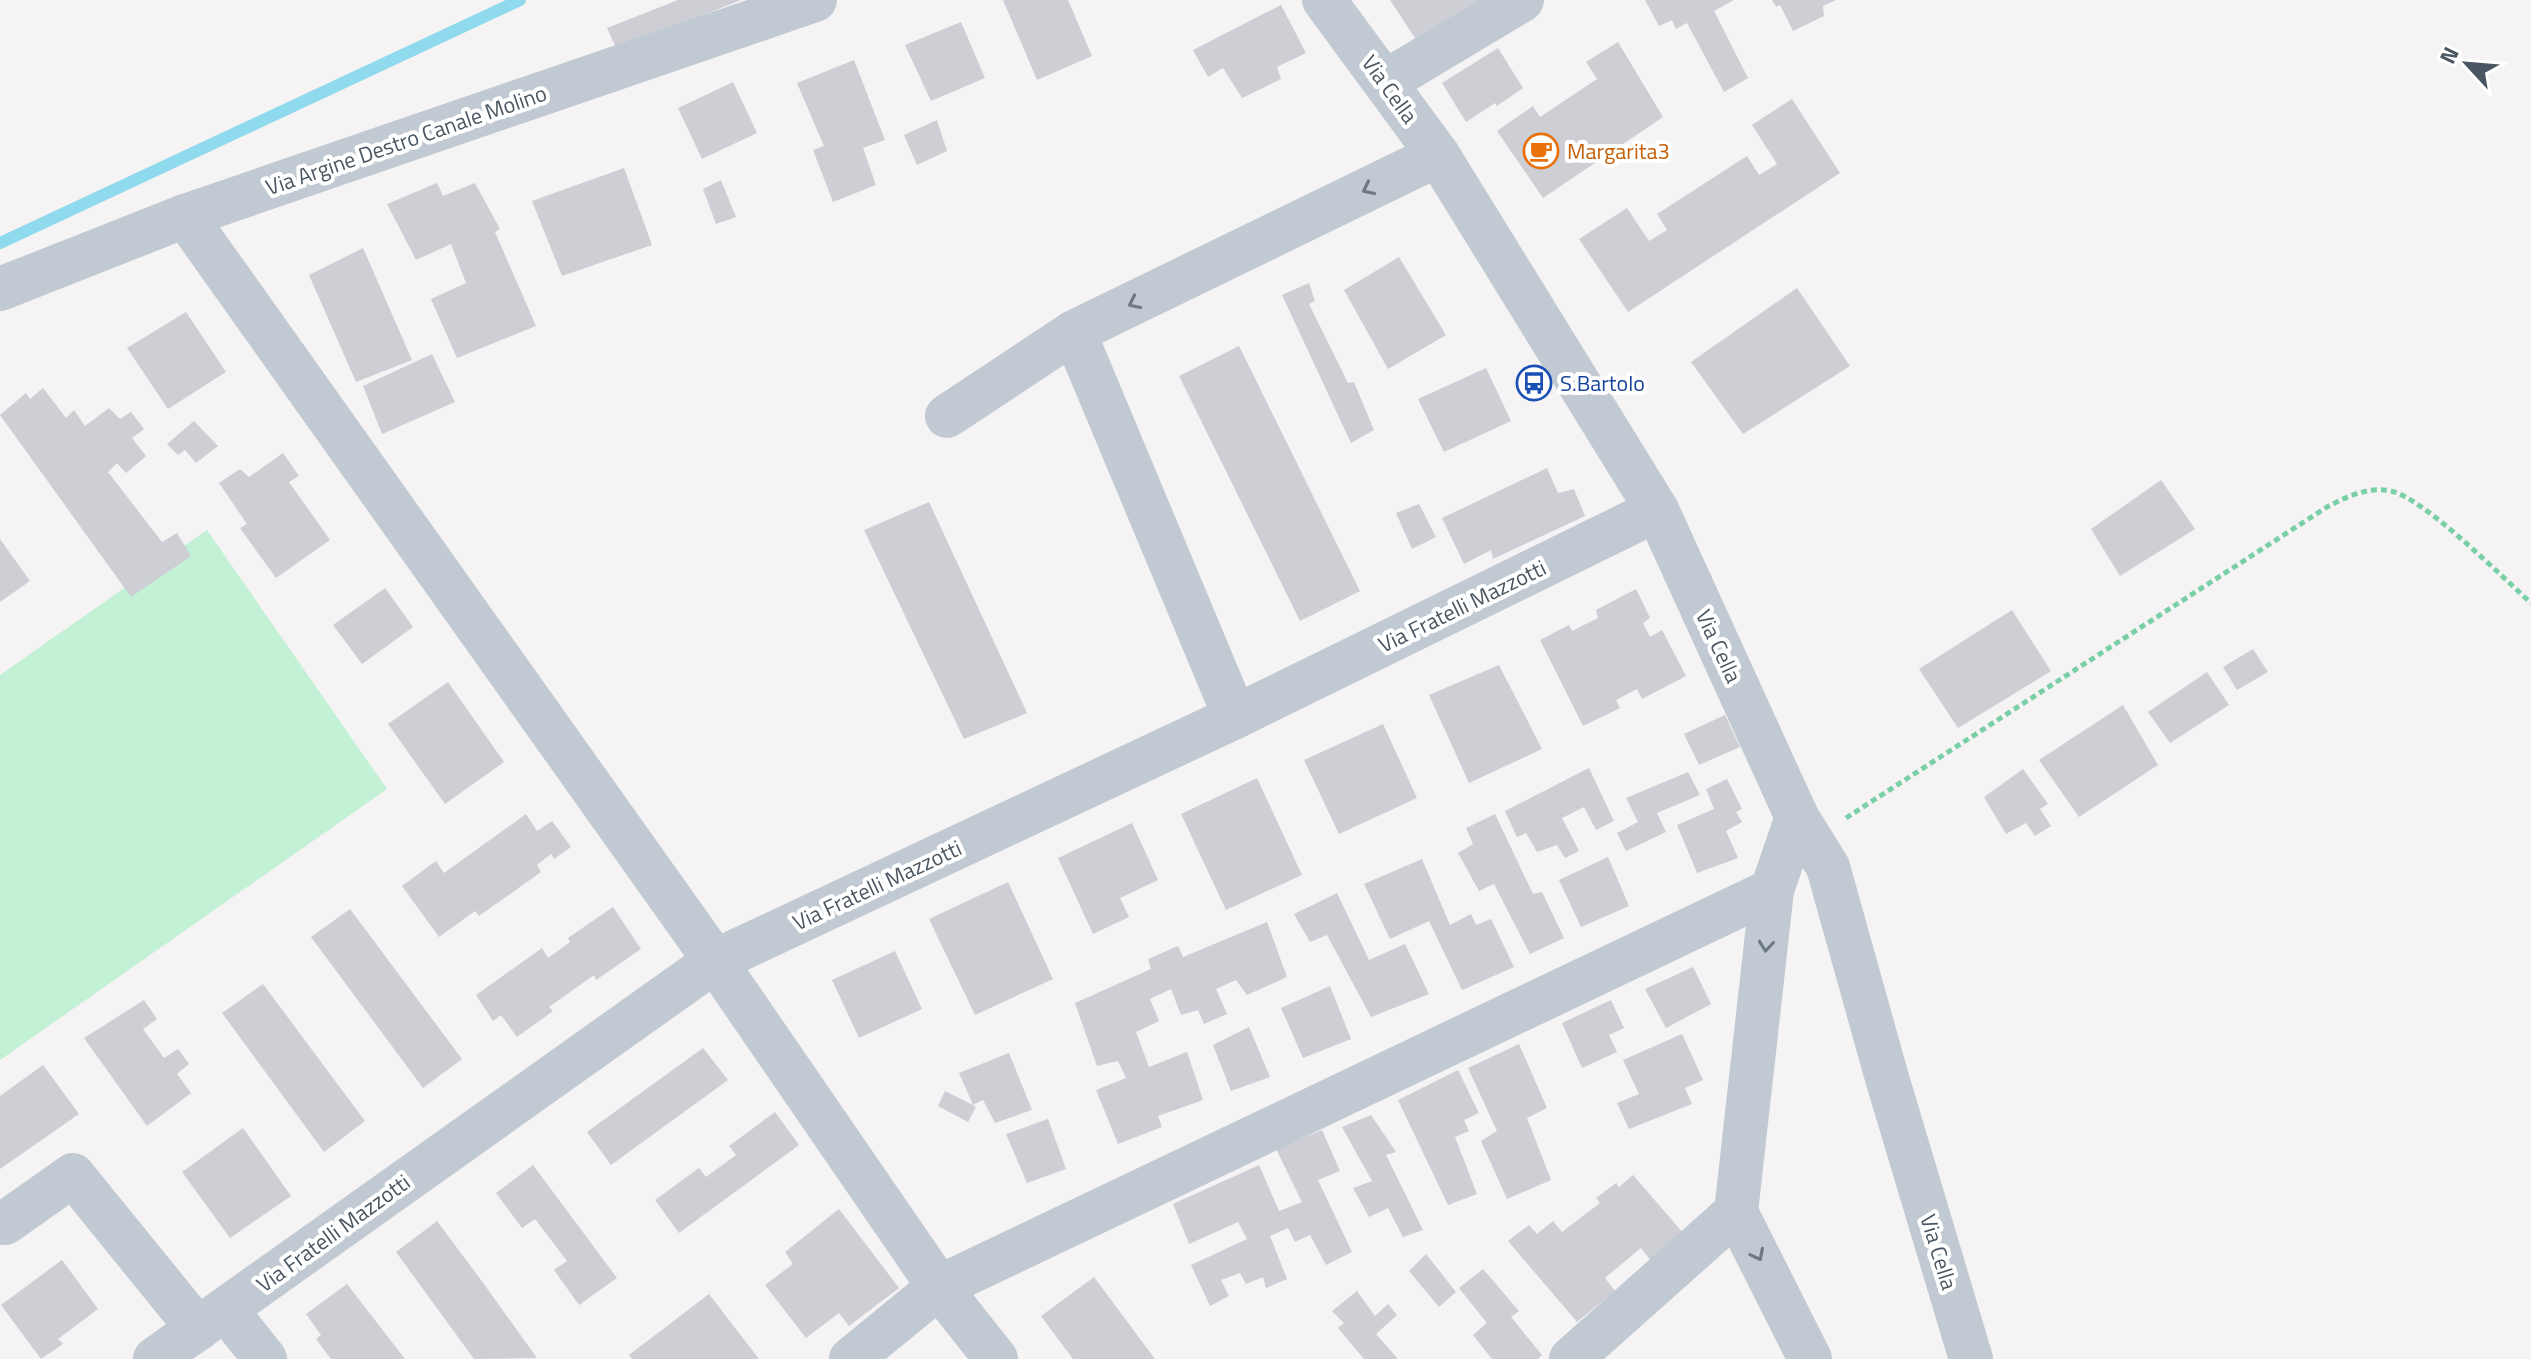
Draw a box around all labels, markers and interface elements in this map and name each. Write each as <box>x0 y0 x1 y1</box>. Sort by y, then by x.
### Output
north arrow <box>2427 24 2507 104</box>
text: N <box>2430 41 2468 70</box>
street label: Via Cella <box>1353 48 1427 130</box>
street label: Via Argine Destro Canale Molino <box>261 76 551 204</box>
cafe icon: Margarita3 <box>1522 132 1560 170</box>
place label: Margarita3 <box>1567 134 1670 168</box>
one-way arrow <box>1361 179 1376 195</box>
one-way arrow <box>1128 293 1143 309</box>
bus stop icon: S.Bartolo <box>1515 364 1553 402</box>
place label: S.Bartolo <box>1560 366 1645 400</box>
street label: Via Fratelli Mazzotti <box>1372 551 1552 661</box>
street label: Via Cella <box>1687 604 1751 688</box>
street label: Via Fratelli Mazzotti <box>787 831 967 939</box>
one-way arrow <box>1757 940 1774 953</box>
street label: Via Fratelli Mazzotti <box>249 1165 417 1301</box>
street label: Via Cella <box>1911 1210 1967 1294</box>
one-way arrow <box>1748 1247 1763 1262</box>

